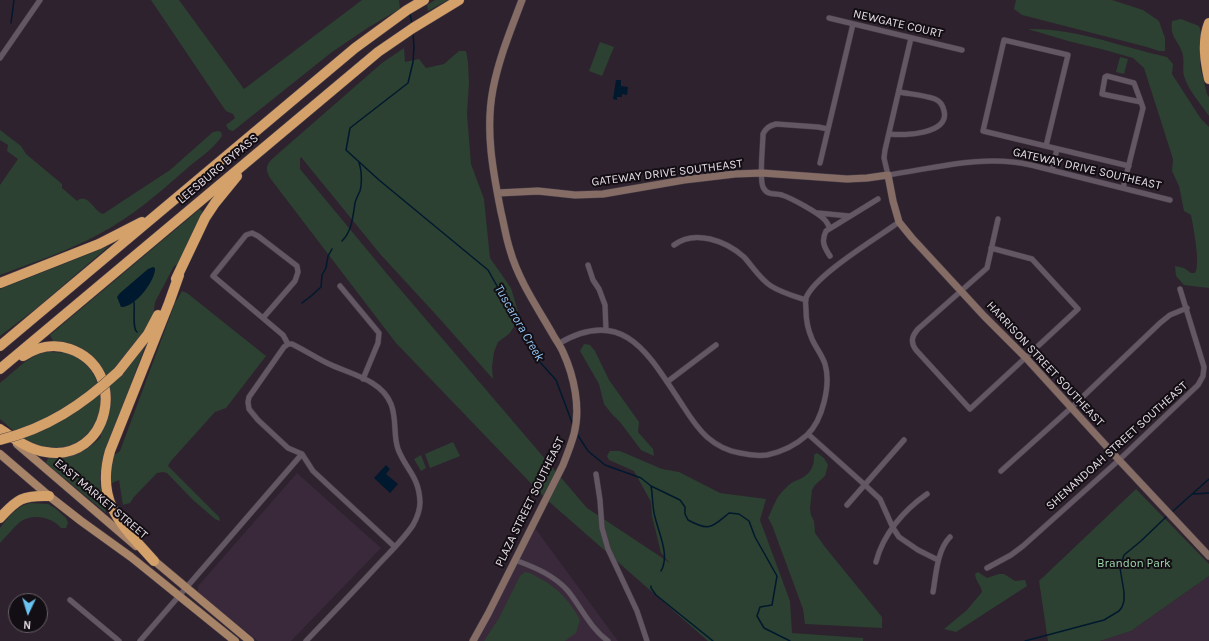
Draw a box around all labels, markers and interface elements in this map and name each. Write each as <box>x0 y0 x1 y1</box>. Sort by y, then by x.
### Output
street label: NEWGATE COURT <box>852 7 944 41</box>
street label: LEESBURG BYPASS <box>175 131 261 207</box>
street label: GATEWAY DRIVE SOUTHEAST <box>1011 145 1163 193</box>
street label: GATEWAY DRIVE SOUTHEAST <box>591 157 743 189</box>
water label: Tuscarora Creek <box>491 282 547 364</box>
street label: HARRISON STREET SOUTHEAST <box>983 298 1107 430</box>
street label: SHENANDOAH STREET SOUTHEAST <box>1043 379 1191 513</box>
street label: PLAZA STREET SOUTHEAST <box>492 435 568 569</box>
street label: EAST MARKET STREET <box>52 456 150 542</box>
park label: Brandon Park <box>1097 557 1171 571</box>
north arrow <box>8 593 48 633</box>
text: N <box>23 618 32 631</box>

